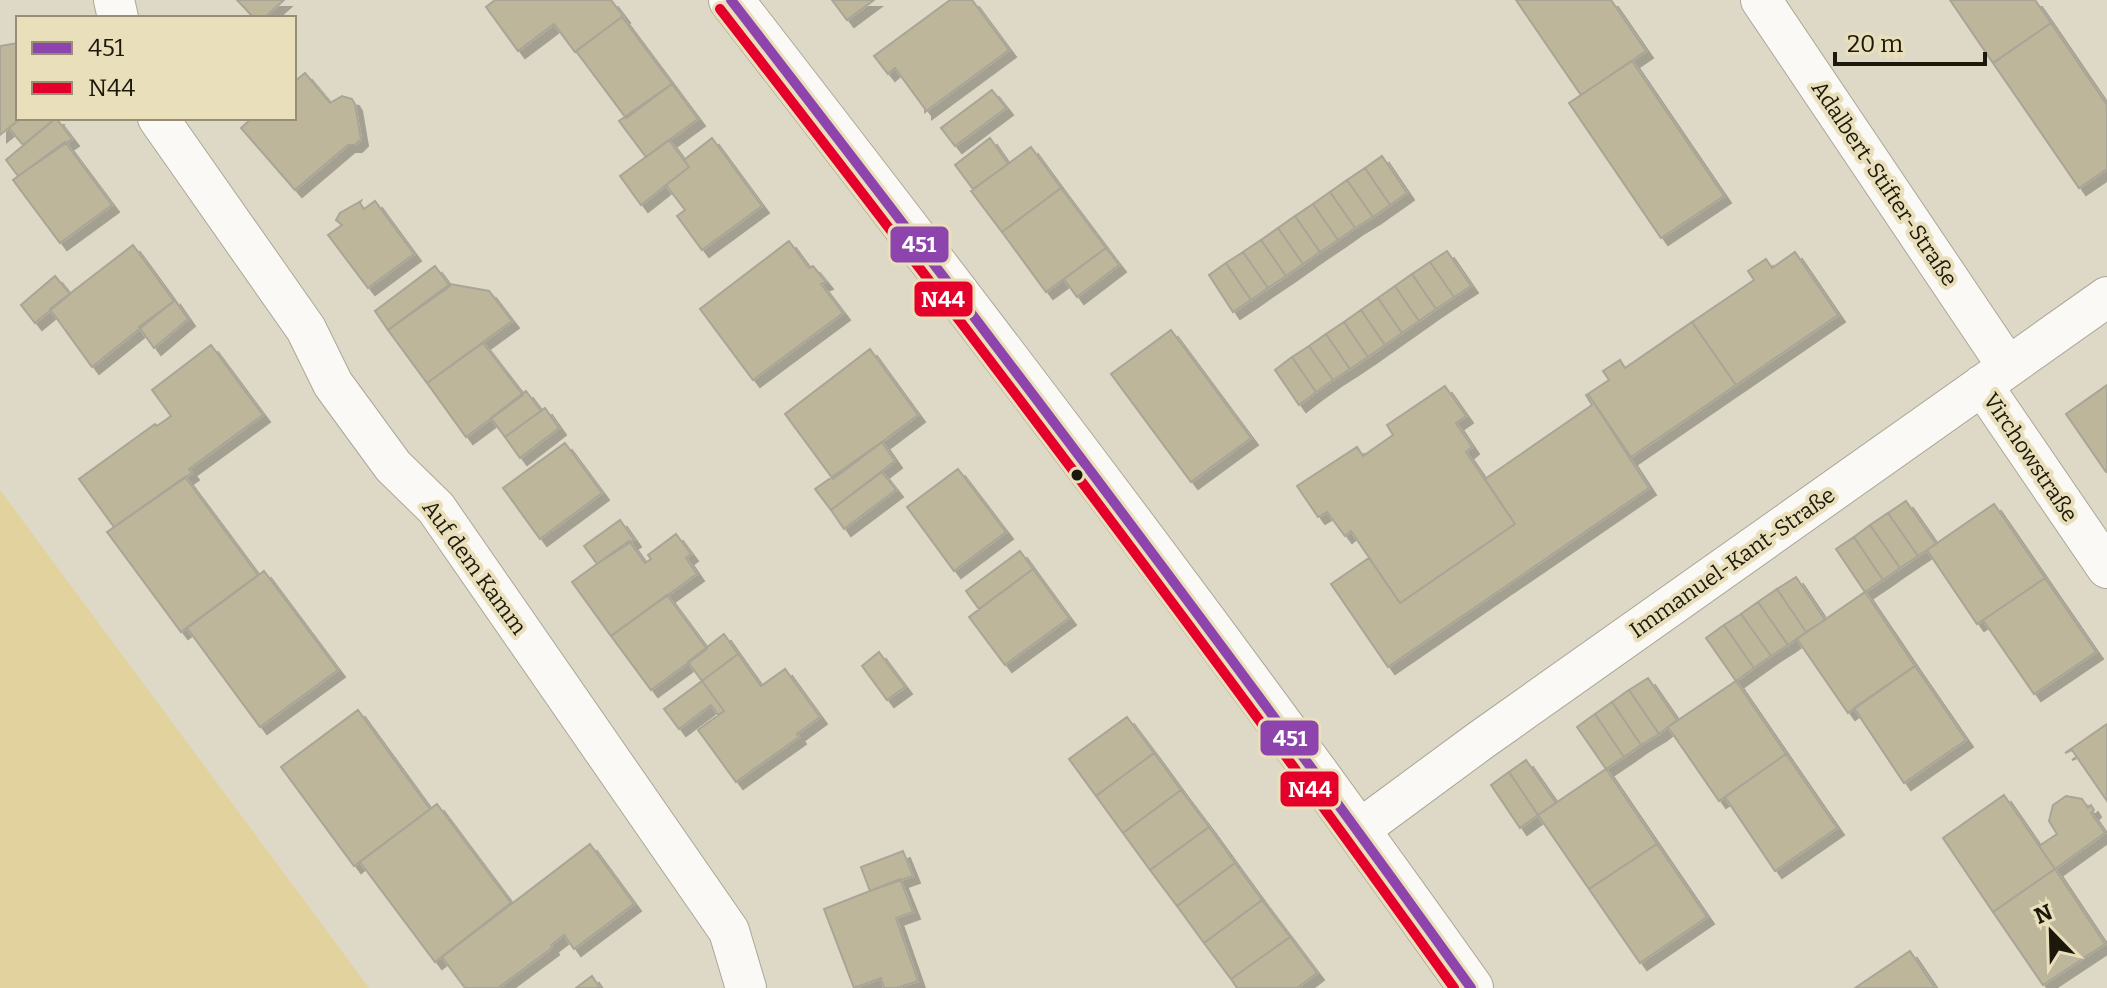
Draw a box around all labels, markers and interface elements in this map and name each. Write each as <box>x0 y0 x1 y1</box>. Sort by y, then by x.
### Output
legend <box>16 16 296 120</box>
scale bar <box>1835 16 1985 66</box>
text: 20 m <box>1847 30 1903 58</box>
text: 451 <box>88 34 125 62</box>
text: N44 <box>88 74 135 102</box>
street label: Adalbert-Stifter-Straße <box>1806 76 1963 291</box>
line badge: 451 <box>889 225 950 264</box>
text: 451 <box>902 231 937 258</box>
line badge: N44 <box>913 280 974 318</box>
text: N44 <box>921 286 966 313</box>
street label: Virchowstraße <box>1978 388 2084 527</box>
unlabelled marker <box>1069 467 1085 483</box>
street label: Immanuel-Kant-Straße <box>1624 481 1840 644</box>
street label: Auf dem Kamm <box>417 495 532 640</box>
line badge: 451 <box>1259 719 1320 757</box>
text: 451 <box>1273 725 1308 752</box>
line badge: N44 <box>1279 770 1340 808</box>
text: N44 <box>1288 776 1333 803</box>
north arrow <box>2011 892 2091 972</box>
text: N <box>2030 898 2056 930</box>

